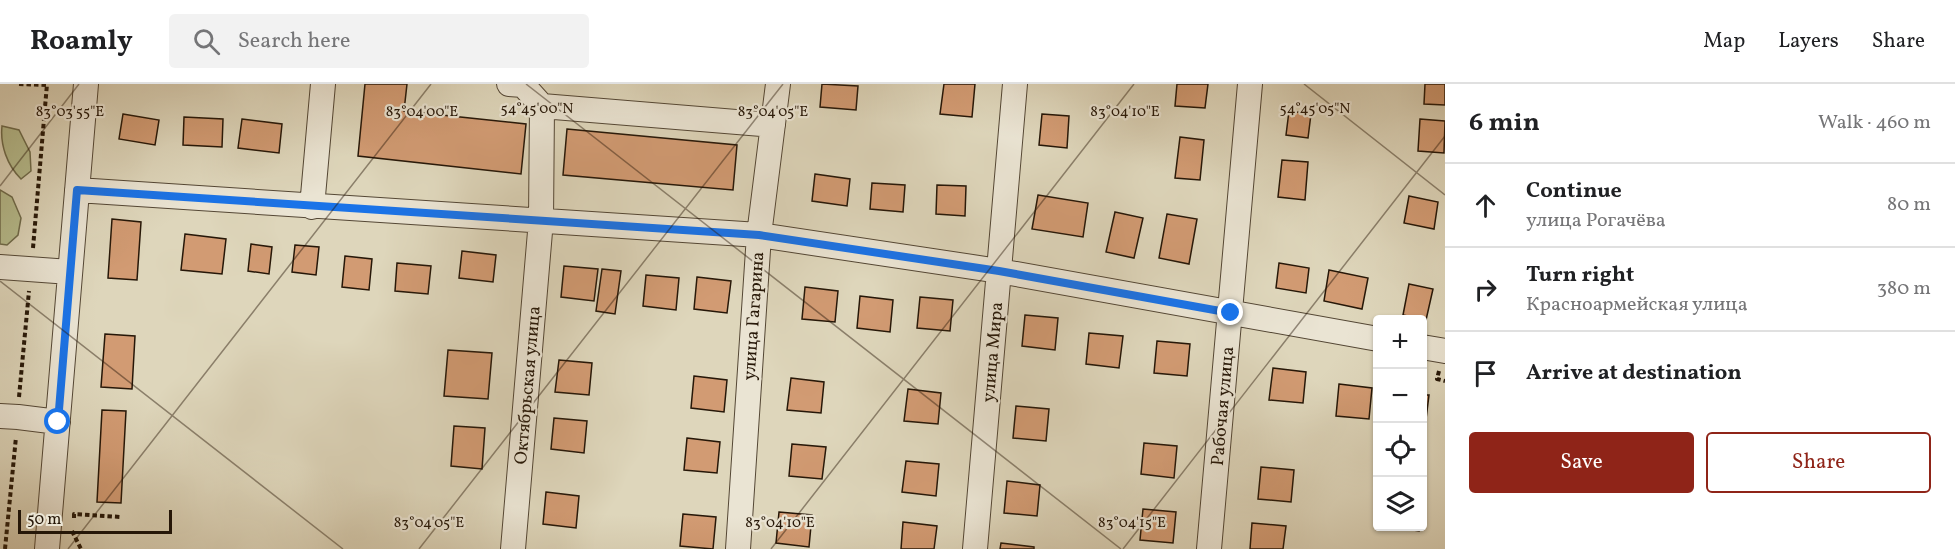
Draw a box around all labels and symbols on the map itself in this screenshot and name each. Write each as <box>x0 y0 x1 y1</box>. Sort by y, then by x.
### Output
text: 54°45'00"N <box>501 99 573 120</box>
text: 54°45'05"N <box>1280 99 1350 120</box>
text: 83°03'55"E <box>36 102 104 123</box>
text: 83°04'00"E <box>386 102 458 123</box>
text: 83°04'05"E <box>738 102 808 123</box>
text: 83°04'10"E <box>1090 102 1160 123</box>
street label: улица Гагарина <box>738 251 771 381</box>
route end <box>1217 299 1243 325</box>
street label: улица Мира <box>977 301 1010 403</box>
street label: Октябрьская улица <box>509 305 548 465</box>
street label: Рабочая улица <box>1206 345 1241 467</box>
route start <box>44 408 70 434</box>
scale bar <box>18 507 172 534</box>
text: 83°04'05"E <box>394 513 464 534</box>
text: 83°04'10"E <box>745 513 815 534</box>
text: 83°04'15"E <box>1098 513 1166 534</box>

